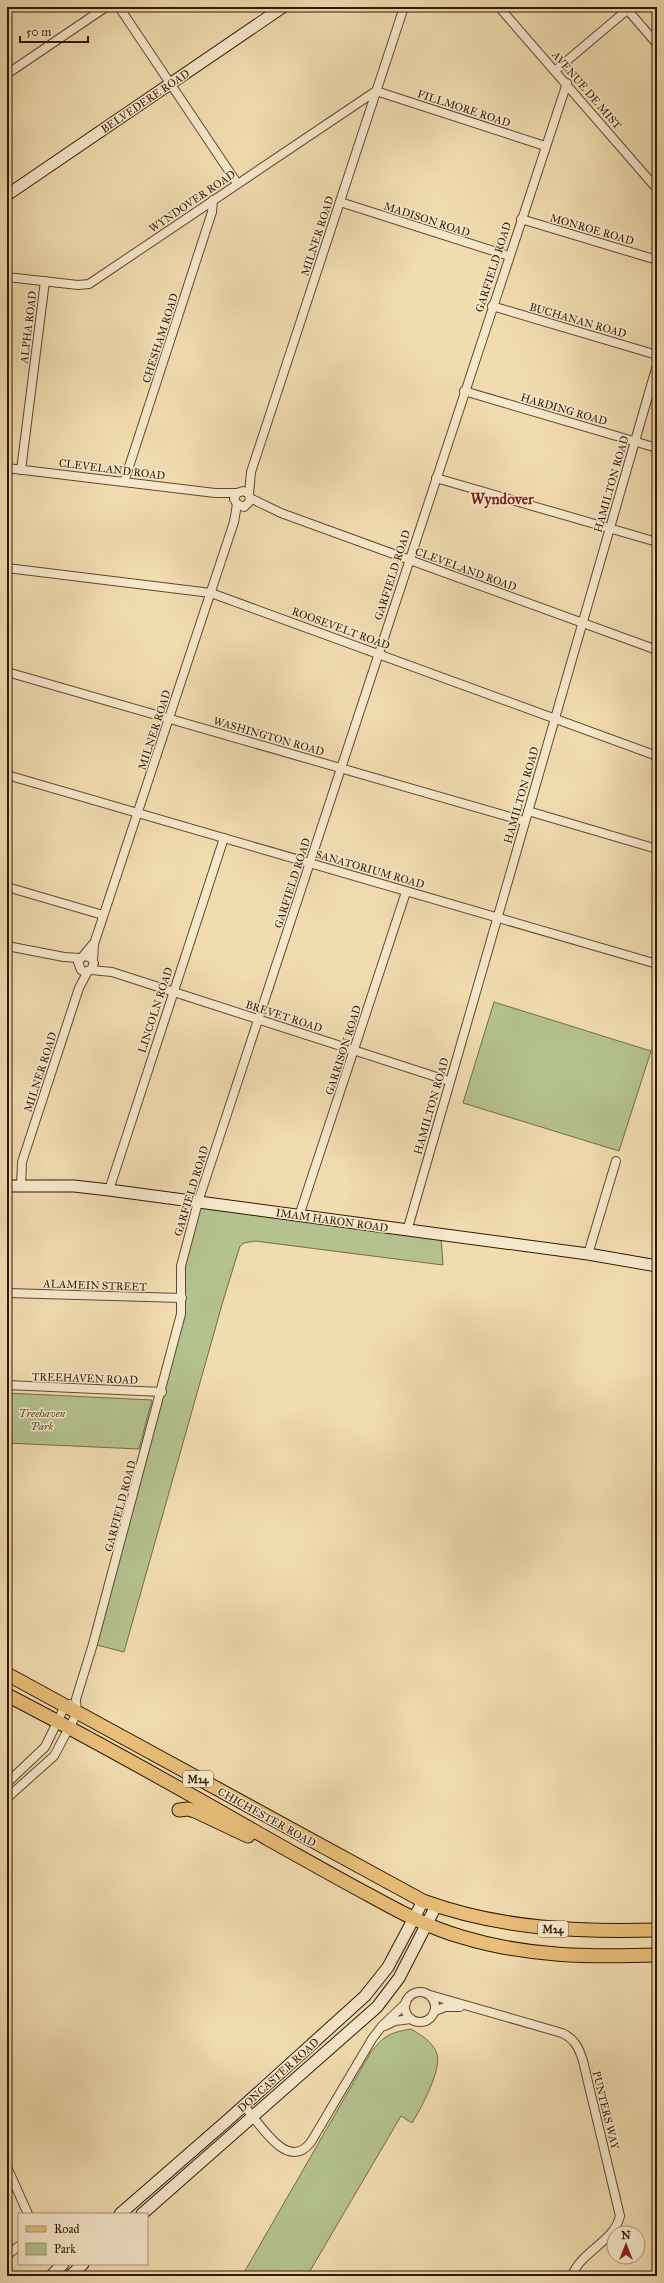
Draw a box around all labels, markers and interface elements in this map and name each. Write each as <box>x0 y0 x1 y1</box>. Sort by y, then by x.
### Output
scale bar <box>20 18 88 44</box>
text: 50 m <box>26 25 51 39</box>
street label: AVENUE DE MIST <box>549 48 624 132</box>
street label: BELVEDERE ROAD <box>99 67 192 136</box>
street label: FILLMORE ROAD <box>415 87 513 130</box>
street label: WYNDOVER ROAD <box>147 168 238 235</box>
street label: MILNER ROAD <box>298 194 337 278</box>
street label: MADISON ROAD <box>382 199 472 240</box>
street label: MONROE ROAD <box>548 211 636 248</box>
street label: GARFIELD ROAD <box>473 220 514 314</box>
street label: ALPHA ROAD <box>17 290 39 365</box>
street label: CHESHAM ROAD <box>140 291 181 385</box>
street label: BUCHANAN ROAD <box>528 300 628 341</box>
street label: HARDING ROAD <box>519 391 609 428</box>
street label: HAMILTON ROAD <box>591 434 632 534</box>
street label: CLEVELAND ROAD <box>58 457 166 483</box>
district label: Wyndover <box>470 490 534 509</box>
street label: GARFIELD ROAD <box>372 528 413 622</box>
street label: CLEVELAND ROAD <box>413 545 519 594</box>
street label: ROOSEVELT ROAD <box>290 605 392 652</box>
street label: MILNER ROAD <box>135 688 174 772</box>
street label: WASHINGTON ROAD <box>212 714 326 759</box>
street label: HAMILTON ROAD <box>501 745 542 845</box>
street label: GARFIELD ROAD <box>272 836 313 930</box>
street label: SANATORIUM ROAD <box>314 848 426 891</box>
street label: LINCOLN ROAD <box>135 965 176 1055</box>
street label: BREVET ROAD <box>244 998 324 1035</box>
street label: GARRISON ROAD <box>323 1003 364 1097</box>
street label: MILNER ROAD <box>21 1030 60 1114</box>
street label: HAMILTON ROAD <box>411 1056 452 1156</box>
street label: GARFIELD ROAD <box>172 1144 212 1238</box>
street label: IMAM HARON ROAD <box>275 1206 389 1235</box>
street label: ALAMEIN STREET <box>42 1277 148 1294</box>
street label: TREEHAVEN ROAD <box>32 1370 139 1387</box>
park label: Treehaven Park <box>19 1407 66 1433</box>
street label: GARFIELD ROAD <box>102 1459 139 1553</box>
road number: M24 <box>183 1771 213 1787</box>
street label: CHICHESTER ROAD <box>215 1785 318 1850</box>
road number: M24 <box>538 1921 568 1937</box>
street label: DONCASTER ROAD <box>235 2035 322 2115</box>
street label: PUNTERS WAY <box>589 2070 622 2152</box>
legend <box>18 2213 148 2265</box>
text: Road <box>54 2222 80 2236</box>
north arrow <box>606 2225 646 2265</box>
text: N <box>621 2229 631 2242</box>
text: Park <box>54 2242 76 2256</box>

